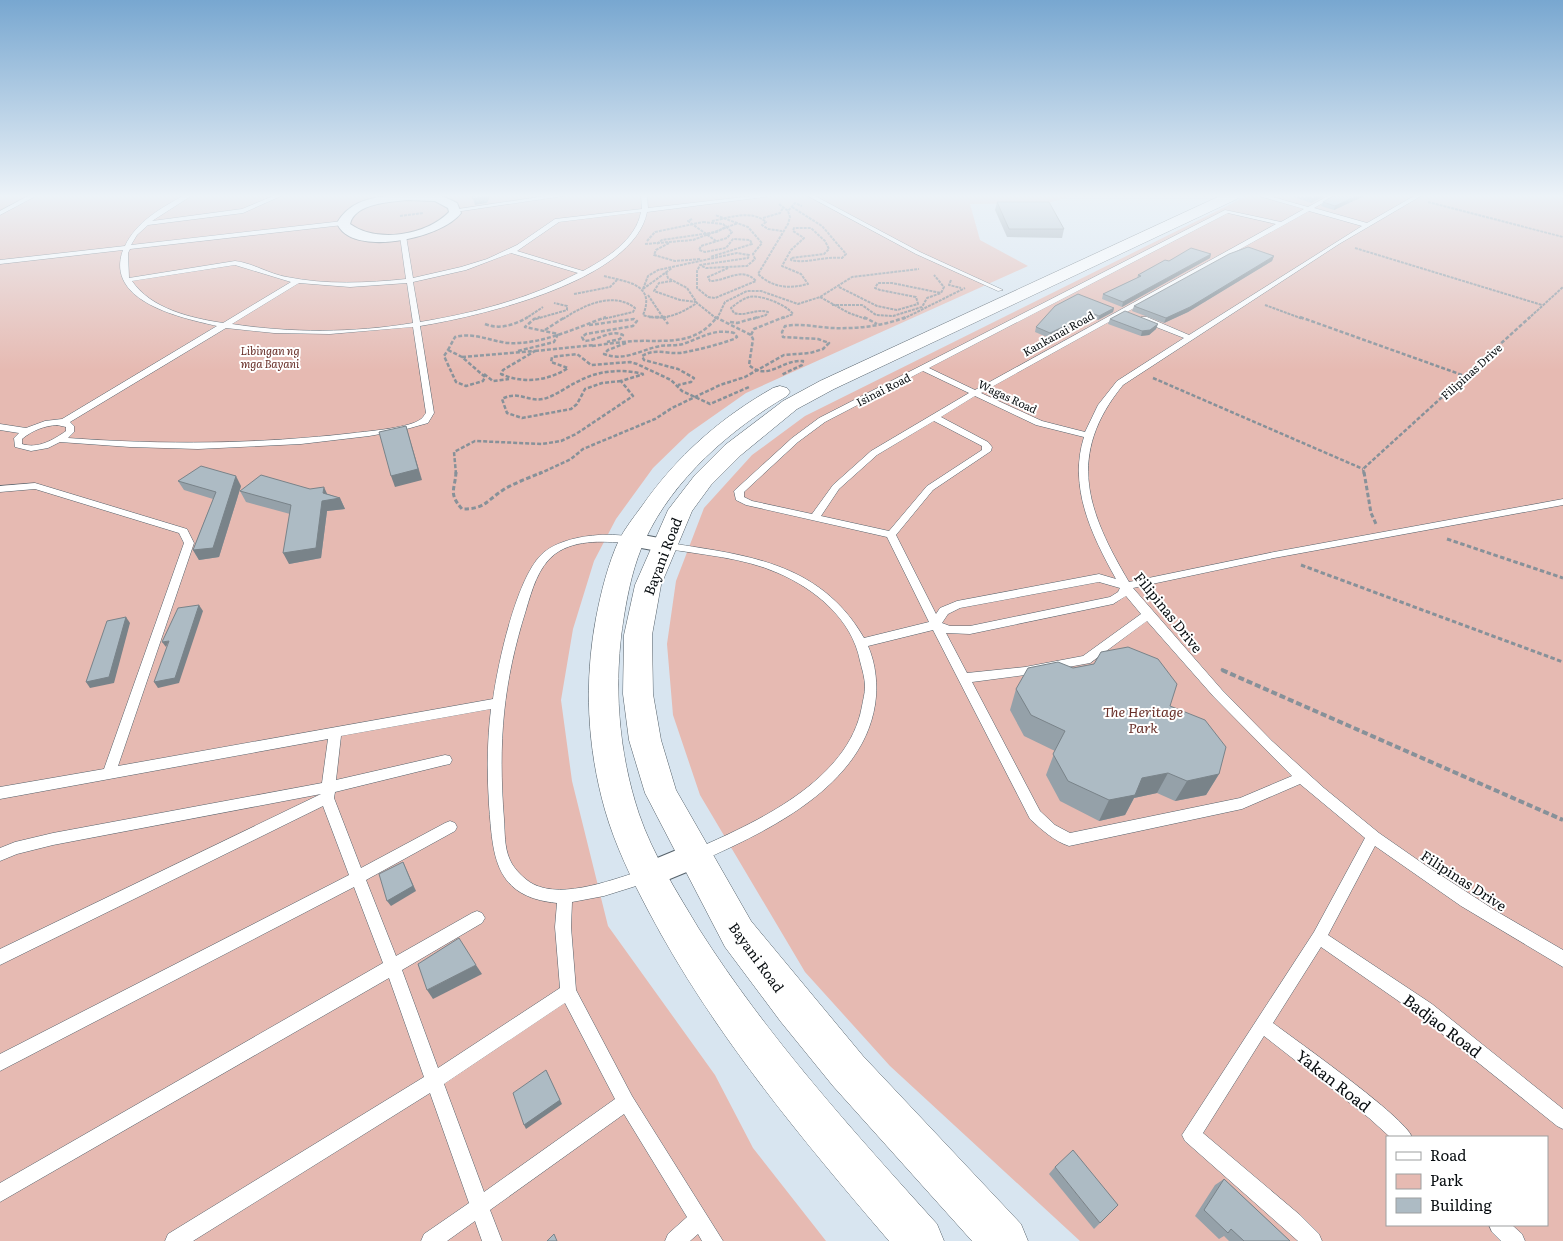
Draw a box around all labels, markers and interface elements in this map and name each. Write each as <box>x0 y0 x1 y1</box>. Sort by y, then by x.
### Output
street label: Kankanai Road <box>1019 307 1097 359</box>
street label: Filipinas Drive <box>1437 339 1505 403</box>
park label: Libingan ng mga Bayani <box>241 342 300 371</box>
street label: Isinai Road <box>853 368 913 409</box>
street label: Wagas Road <box>976 375 1040 417</box>
street label: Bayani Road <box>638 514 686 598</box>
street label: Filipinas Drive <box>1130 567 1208 657</box>
park label: The Heritage Park <box>1103 701 1183 737</box>
street label: Filipinas Drive <box>1417 845 1511 915</box>
street label: Bayani Road <box>725 918 789 996</box>
street label: Badjao Road <box>1399 987 1488 1063</box>
street label: Yakan Road <box>1291 1043 1377 1117</box>
legend <box>1386 1136 1548 1226</box>
text: Road <box>1430 1143 1466 1166</box>
text: Park <box>1430 1168 1464 1191</box>
text: Building <box>1430 1193 1492 1216</box>

